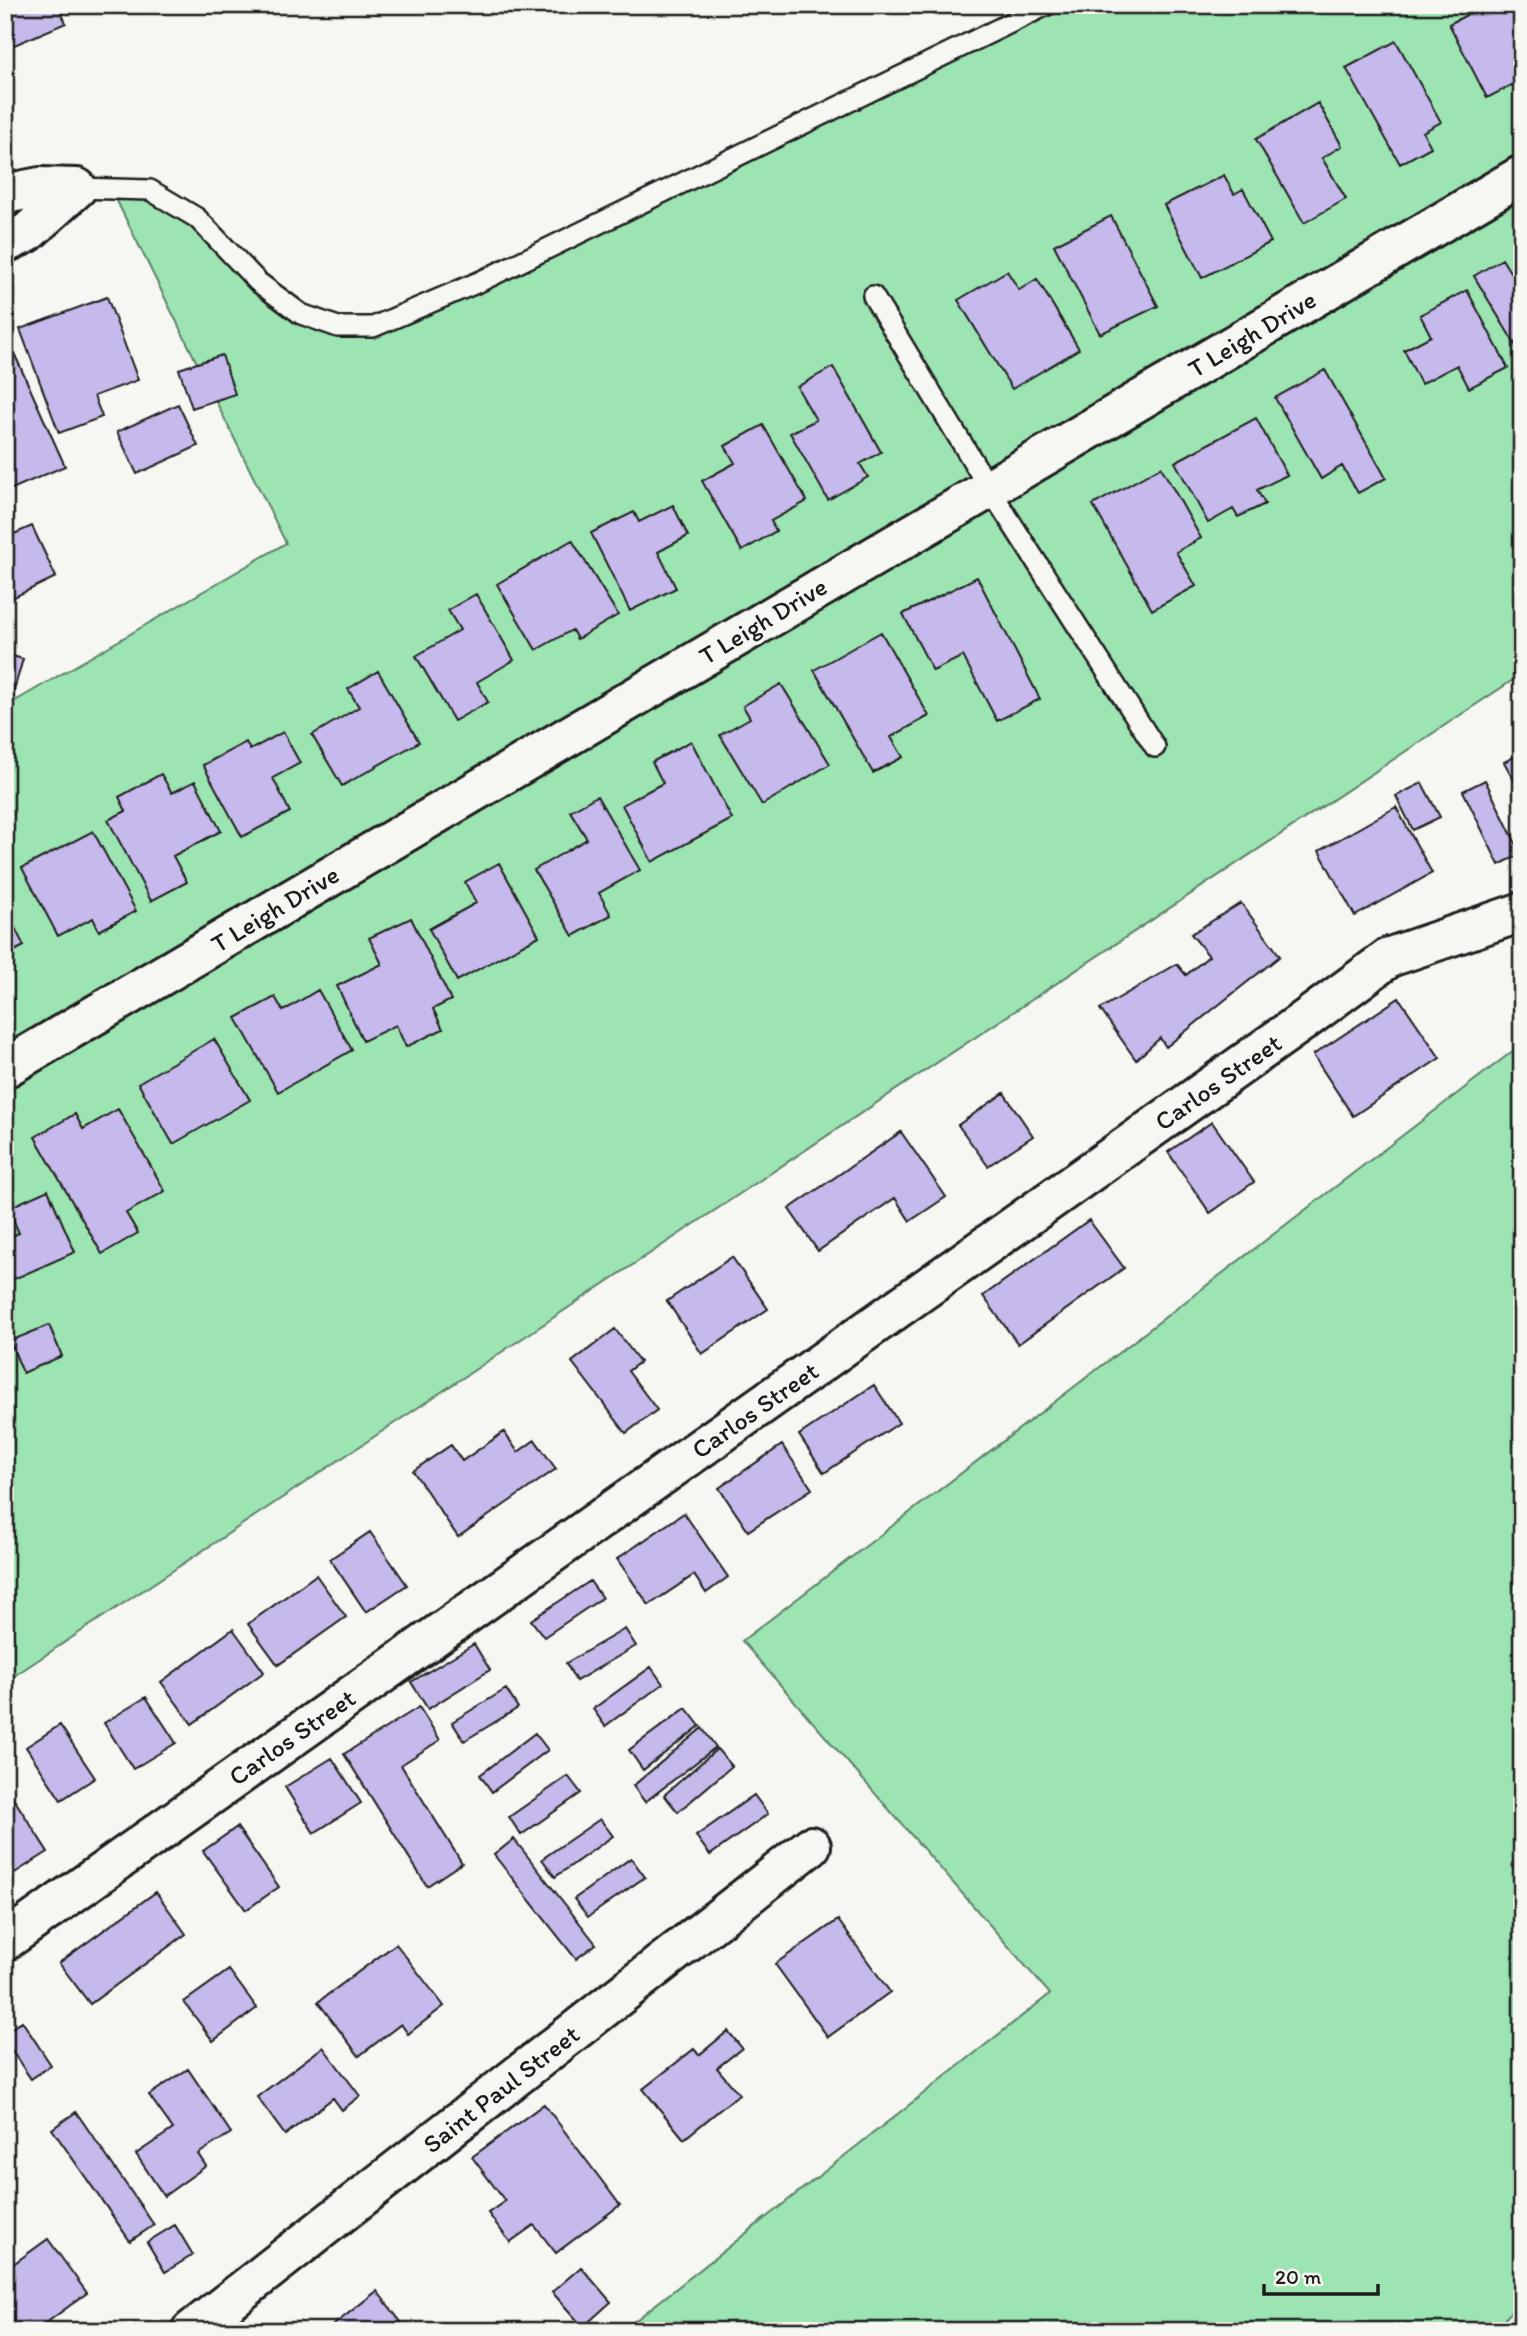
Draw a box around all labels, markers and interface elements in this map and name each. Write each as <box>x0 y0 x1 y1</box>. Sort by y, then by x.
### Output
street label: T Leigh Drive <box>1182 283 1322 385</box>
street label: T Leigh Drive <box>693 570 833 672</box>
street label: T Leigh Drive <box>205 858 345 960</box>
street label: Carlos Street <box>1148 1026 1288 1137</box>
street label: Carlos Street <box>685 1354 825 1465</box>
street label: Carlos Street <box>222 1681 362 1792</box>
street label: Saint Paul Street <box>416 2018 586 2160</box>
scale bar <box>1264 2252 1378 2296</box>
text: 20 m <box>1275 2264 1322 2289</box>

